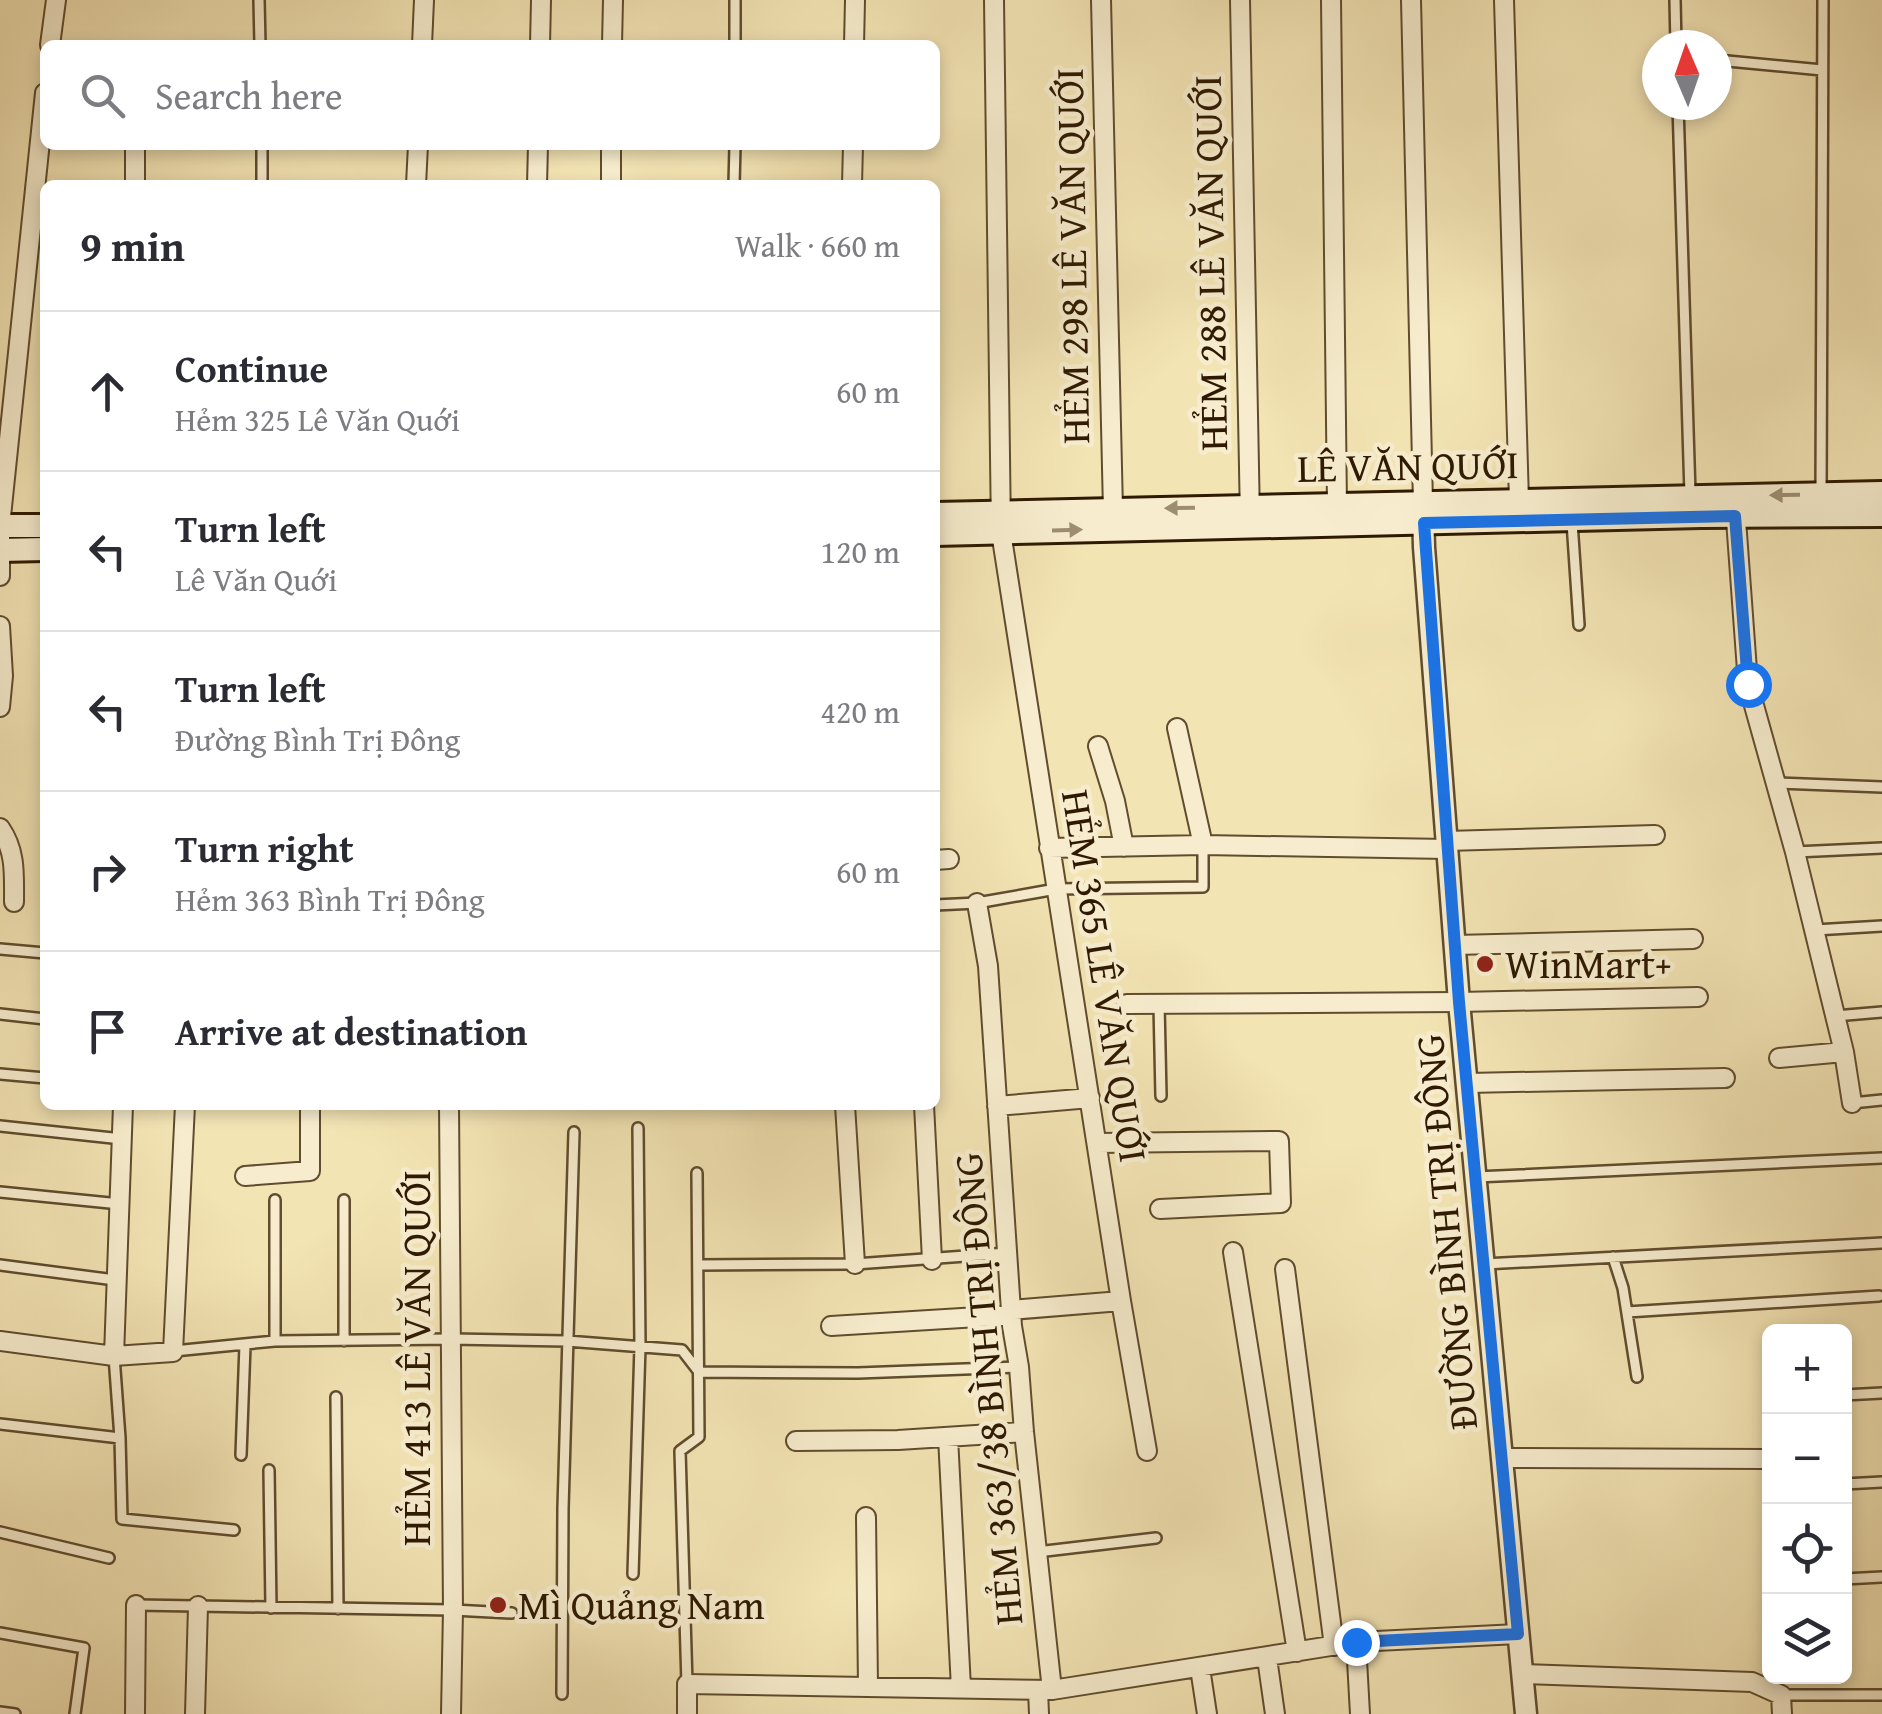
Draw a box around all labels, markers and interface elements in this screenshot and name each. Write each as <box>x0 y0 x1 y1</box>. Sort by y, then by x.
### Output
north arrow <box>1642 30 1732 120</box>
search box <box>40 40 940 150</box>
text: Search here <box>155 67 343 123</box>
street label: HẺM 298 LÊ VĂN QUỚI <box>1039 67 1104 445</box>
icon: search <box>75 68 130 123</box>
street label: HẺM 288 LÊ VĂN QUỚI <box>1177 74 1242 452</box>
text: 9 min <box>80 215 185 276</box>
text: Walk · 660 m <box>735 222 900 269</box>
text: Continue <box>175 340 328 396</box>
icon: ahead <box>80 364 135 419</box>
text: 60 m <box>836 368 900 415</box>
text: Hẻm 325 Lê Văn Quới <box>175 396 460 443</box>
street label: LÊ VĂN QUỚI <box>1297 434 1519 497</box>
one-way arrow <box>1768 487 1800 503</box>
text: Turn left <box>175 500 326 556</box>
one-way arrow <box>1163 501 1195 517</box>
one-way arrow <box>1052 522 1084 538</box>
icon: left <box>80 524 135 579</box>
text: 120 m <box>821 528 900 575</box>
text: Lê Văn Quới <box>175 556 337 603</box>
text: Turn left <box>175 660 326 716</box>
route start <box>1726 662 1772 708</box>
icon: left <box>80 684 135 739</box>
text: 420 m <box>821 688 900 735</box>
text: Đường Bình Trị Đông <box>175 716 460 763</box>
street label: HẺM 365 LÊ VĂN QUỚI <box>1047 785 1164 1166</box>
text: Turn right <box>175 820 354 876</box>
icon: right <box>80 844 135 899</box>
text: 60 m <box>836 848 900 895</box>
text: Hẻm 363 Bình Trị Đông <box>175 876 485 923</box>
place label: WinMart+ <box>1505 934 1672 993</box>
marker: WinMart+ <box>1474 953 1496 975</box>
text: Arrive at destination <box>175 1003 528 1059</box>
icon: arrive <box>80 1004 135 1059</box>
street label: ĐƯỜNG BÌNH TRỊ ĐÔNG <box>1399 1032 1492 1432</box>
street label: HẺM 363/38 BÌNH TRỊ ĐÔNG <box>937 1151 1038 1628</box>
street label: HẺM 413 LÊ VĂN QUỚI <box>386 1170 445 1546</box>
map controls <box>1762 1324 1852 1684</box>
button: + <box>1762 1324 1852 1414</box>
button: − <box>1762 1414 1852 1504</box>
button: locate <box>1762 1504 1852 1594</box>
place label: Mì Quảng Nam <box>518 1575 765 1634</box>
marker: Mì Quảng Nam <box>487 1594 509 1616</box>
button: layers <box>1762 1594 1852 1684</box>
route end <box>1334 1620 1380 1666</box>

